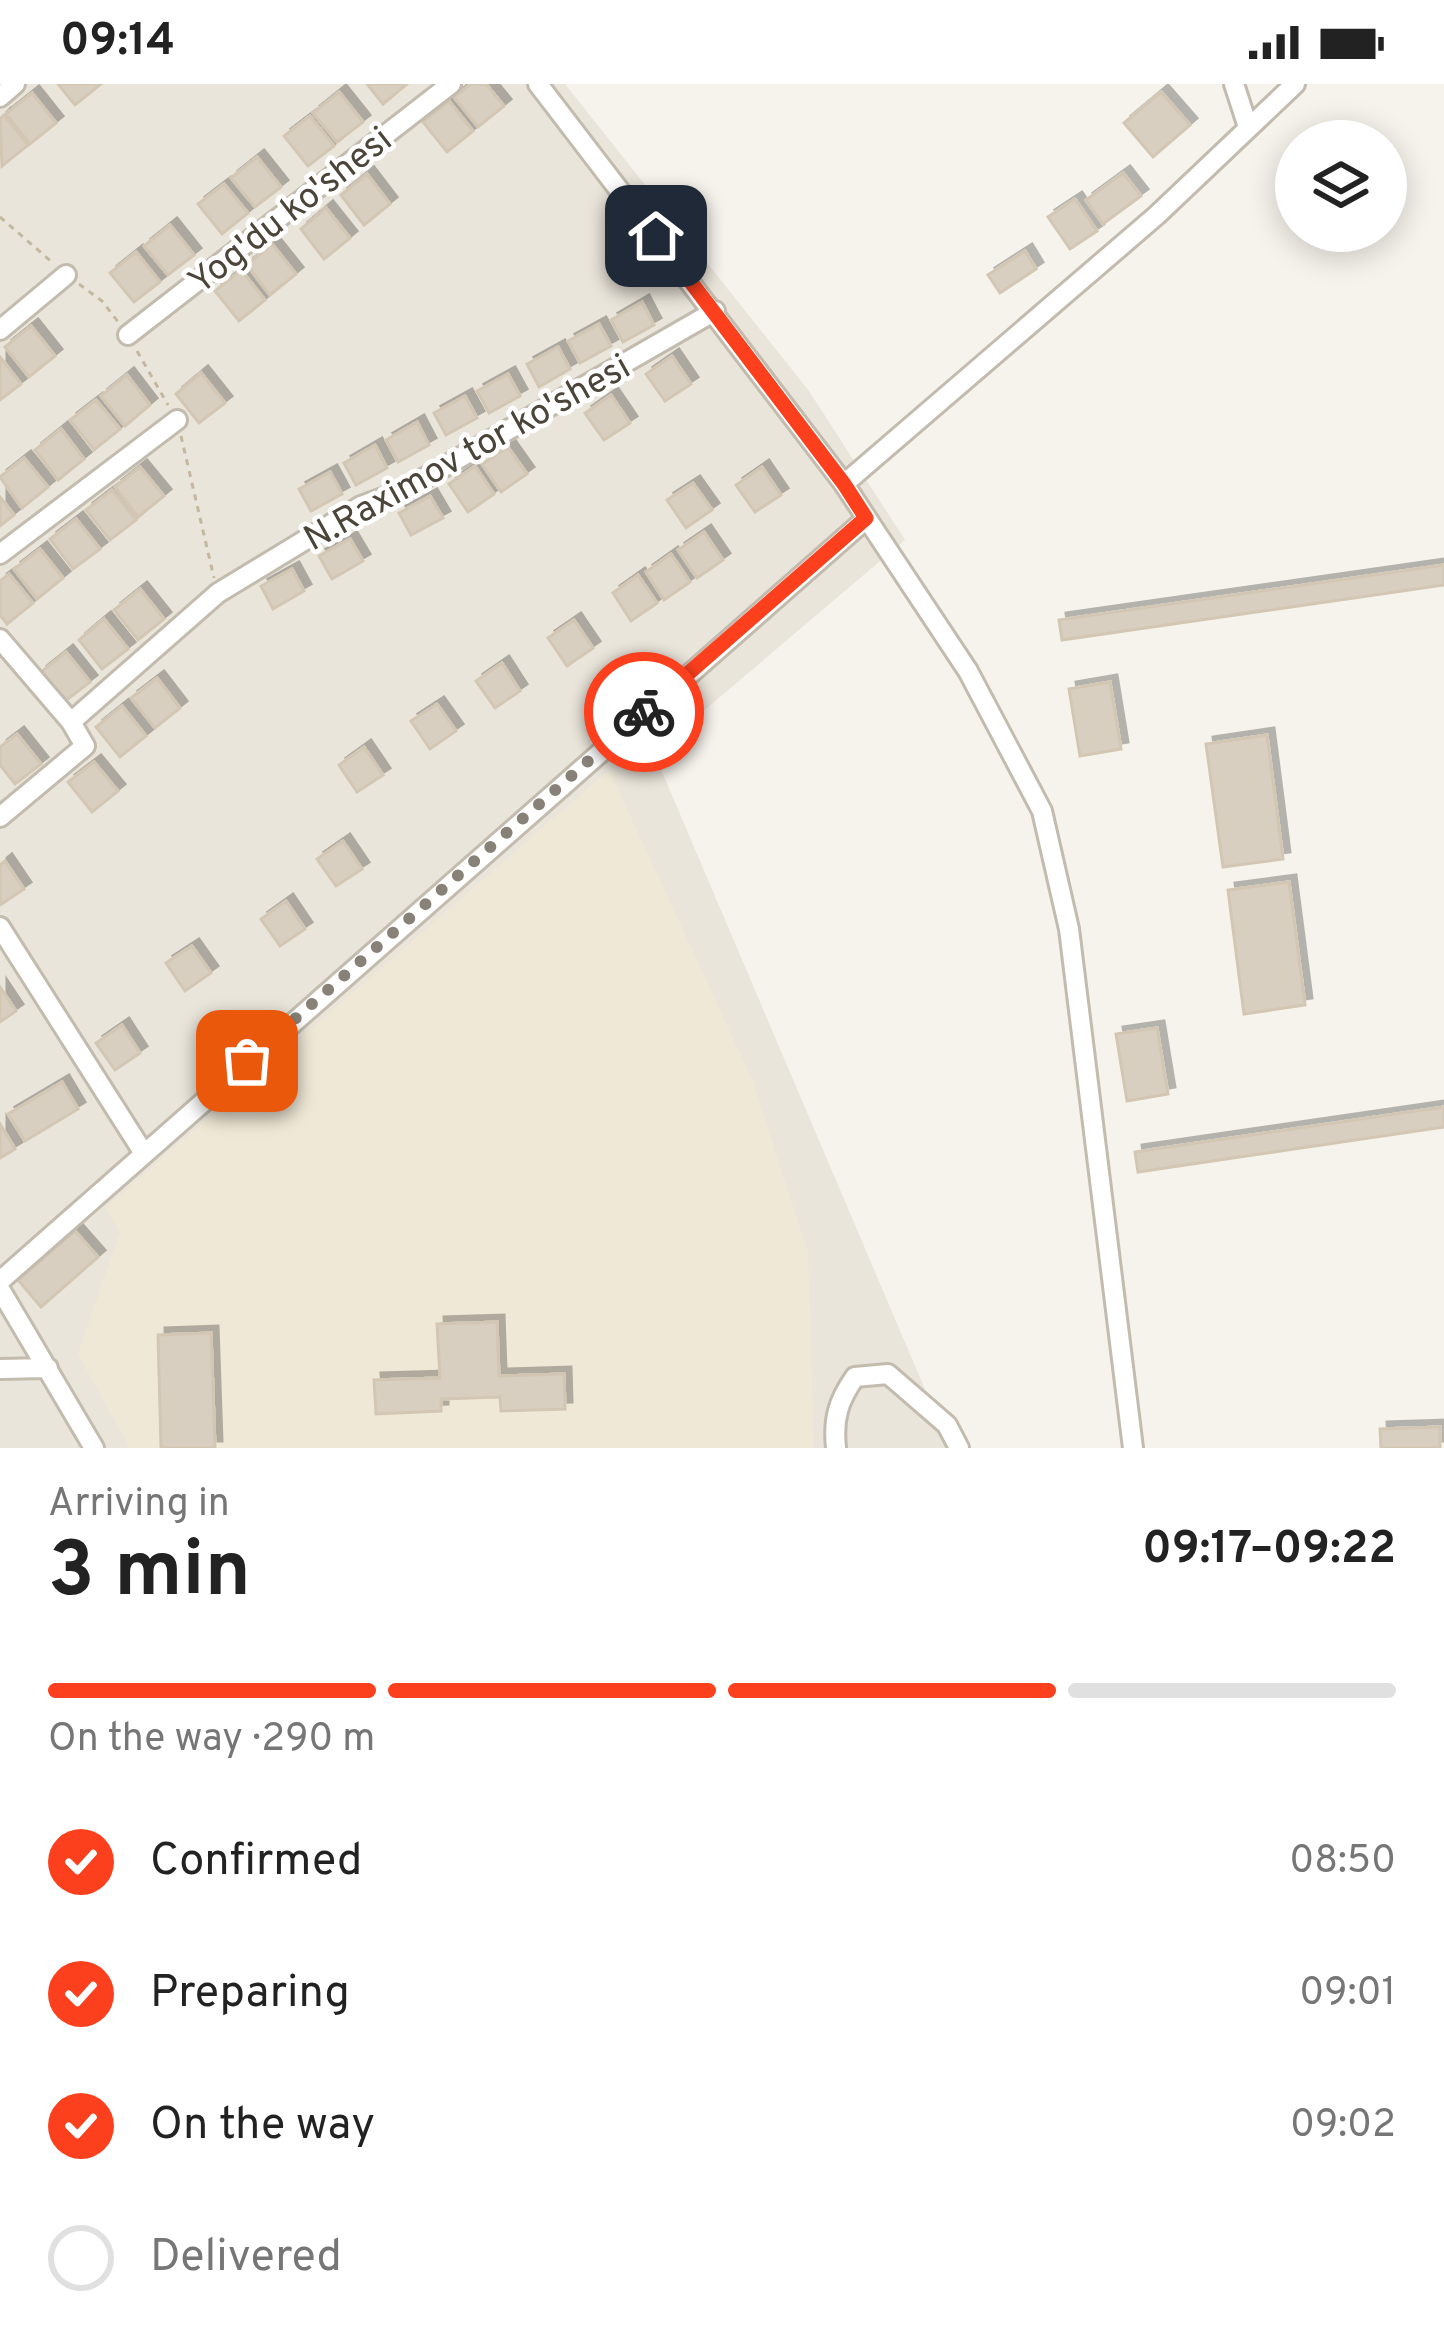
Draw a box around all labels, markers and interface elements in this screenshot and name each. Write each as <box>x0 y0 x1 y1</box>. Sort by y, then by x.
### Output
text: 09:14 <box>60 14 175 71</box>
street label: Yog'du ko'shesi <box>180 118 402 306</box>
map controls <box>1275 120 1407 252</box>
button: layers <box>1275 120 1407 252</box>
pin <box>605 185 707 287</box>
icon: home <box>623 203 689 269</box>
street label: N.Raximov tor ko'shesi <box>297 346 639 563</box>
courier <box>584 652 704 772</box>
icon: bike <box>611 679 677 745</box>
pin <box>196 1010 298 1112</box>
icon: bag <box>214 1028 280 1094</box>
text: Arriving in <box>48 1481 230 1530</box>
text: 09:17–09:22 <box>1142 1522 1396 1579</box>
text: 3 min <box>48 1525 251 1624</box>
text: On the way · 290 m <box>48 1716 375 1765</box>
icon: check <box>48 1829 114 1895</box>
text: Confirmed <box>150 1834 362 1891</box>
text: 08:50 <box>1289 1838 1396 1887</box>
icon: check <box>48 1961 114 2027</box>
text: Preparing <box>150 1966 350 2023</box>
text: 09:01 <box>1299 1970 1396 2019</box>
icon: check <box>48 2093 114 2159</box>
text: On the way <box>150 2098 375 2155</box>
text: 09:02 <box>1290 2102 1396 2151</box>
text: Delivered <box>150 2230 342 2287</box>

